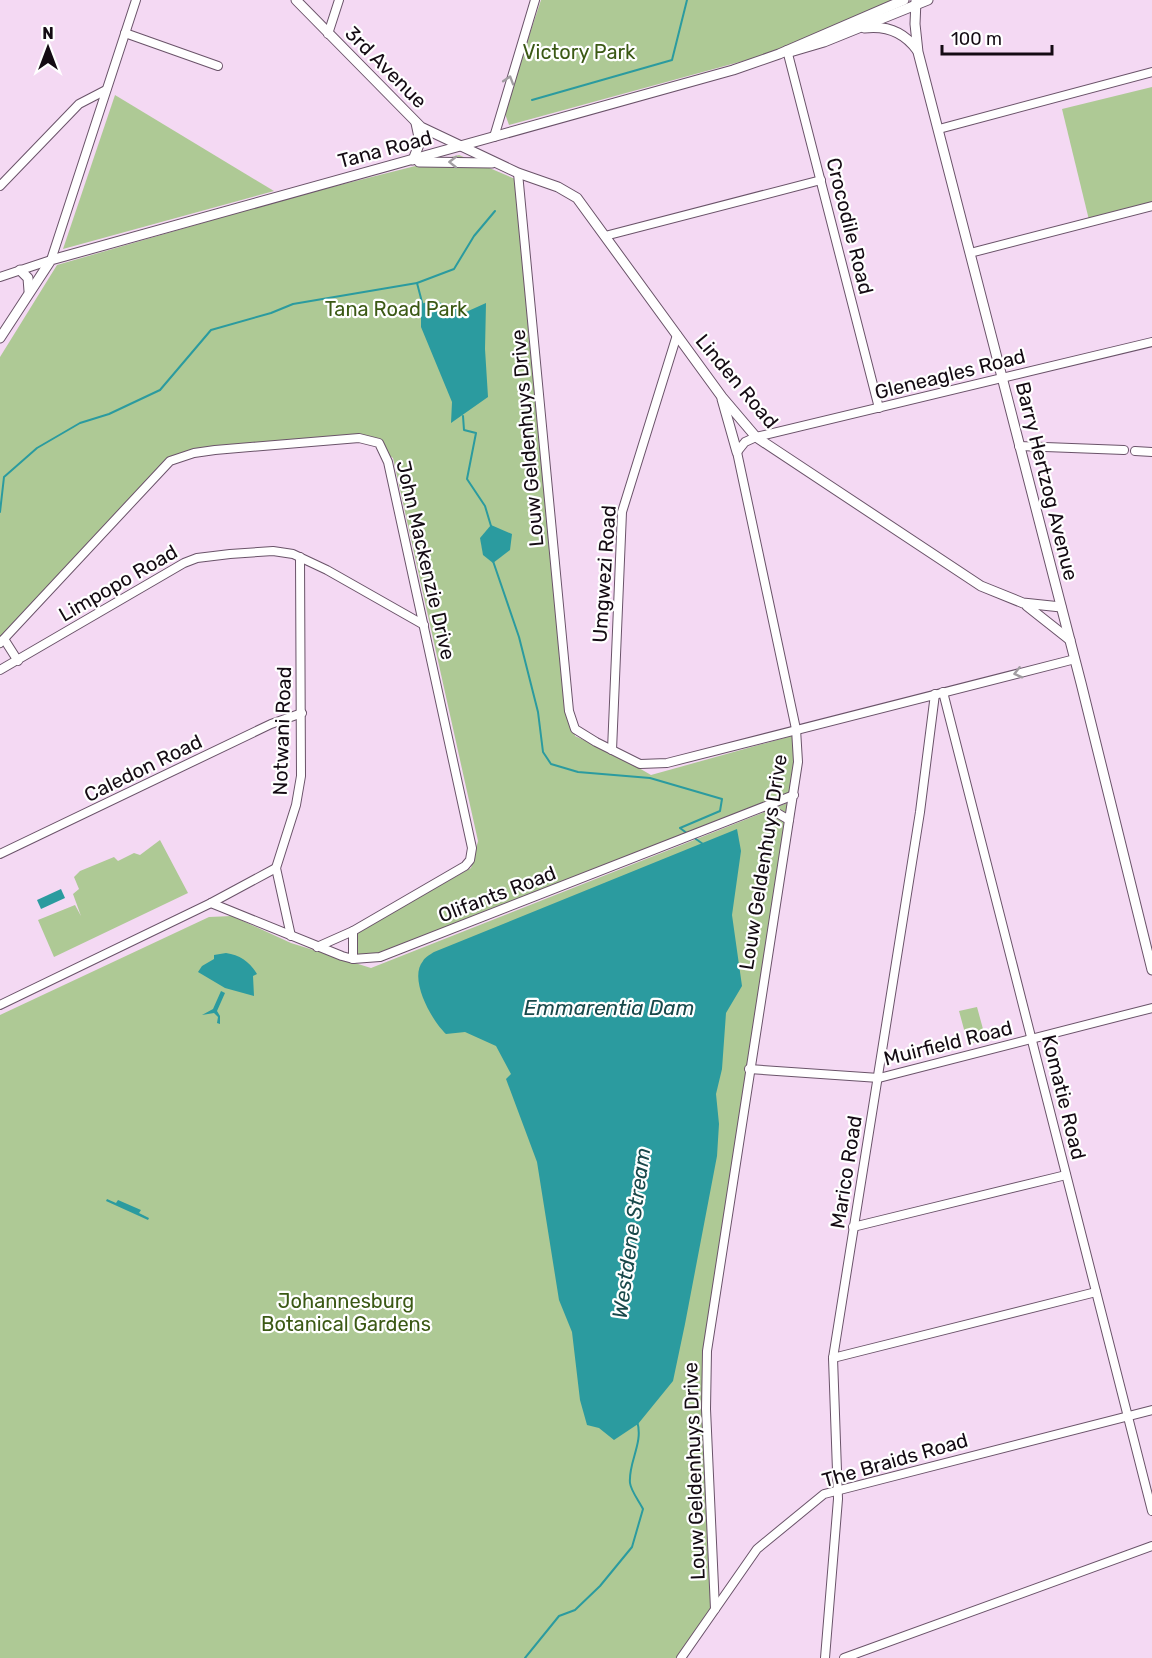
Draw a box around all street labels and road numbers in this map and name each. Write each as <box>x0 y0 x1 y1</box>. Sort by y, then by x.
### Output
street label: 3rd Avenue <box>340 21 432 113</box>
street label: Tana Road <box>335 125 435 173</box>
street label: Crocodile Road <box>821 155 879 297</box>
street label: Louw Geldenhuys Drive <box>506 328 548 548</box>
street label: Linden Road <box>691 329 783 433</box>
street label: Gleneagles Road <box>872 344 1028 404</box>
street label: Barry Hertzog Avenue <box>1011 379 1083 583</box>
street label: John Mackenzie Drive <box>391 458 461 662</box>
street label: Umgwezi Road <box>587 504 621 644</box>
street label: Limpopo Road <box>54 539 182 627</box>
street label: Notwani Road <box>268 666 296 796</box>
street label: Caledon Road <box>80 729 206 807</box>
street label: Louw Geldenhuys Drive <box>734 752 792 972</box>
street label: Olifants Road <box>435 861 559 927</box>
street label: Muirfield Road <box>881 1015 1015 1071</box>
street label: Komatie Road <box>1037 1032 1091 1162</box>
street label: Marico Road <box>825 1114 867 1230</box>
street label: Louw Geldenhuys Drive <box>678 1362 710 1580</box>
street label: The Braids Road <box>819 1428 971 1492</box>

